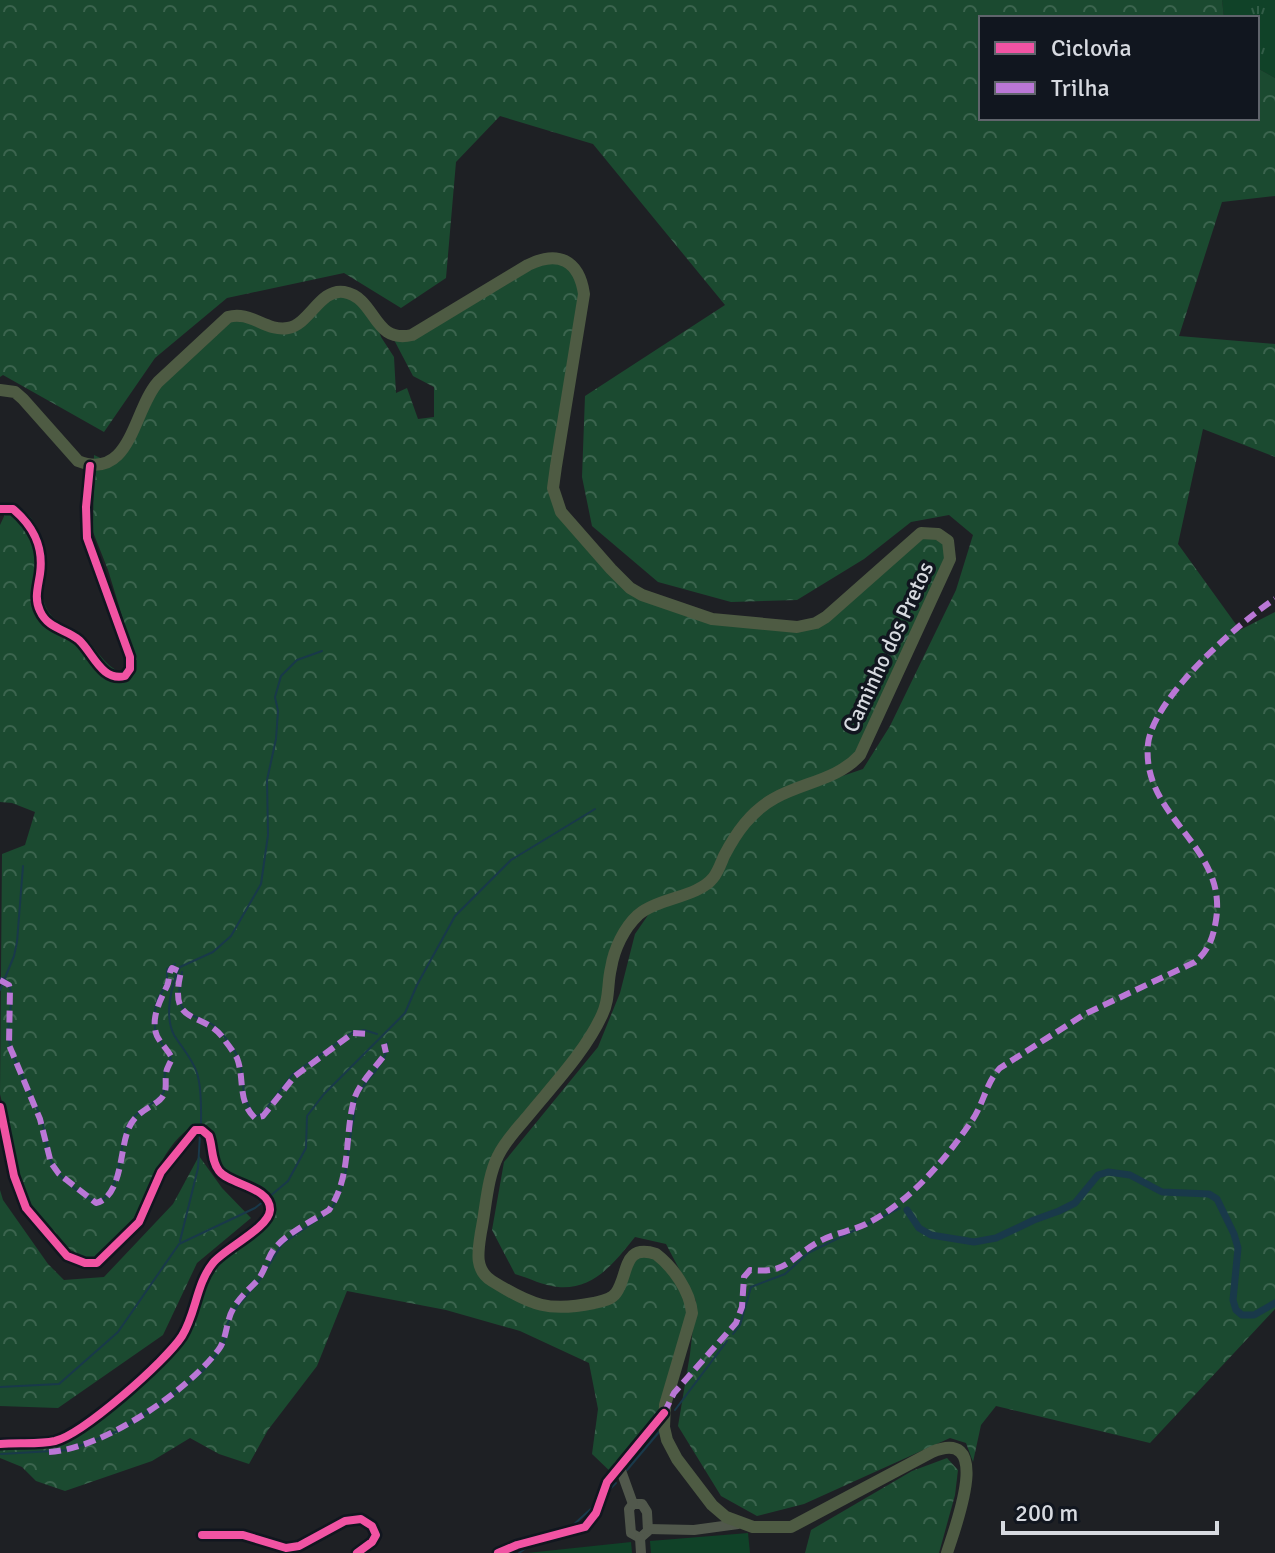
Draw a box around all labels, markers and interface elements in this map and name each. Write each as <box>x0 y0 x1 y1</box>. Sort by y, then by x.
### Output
legend <box>979 16 1259 120</box>
text: Ciclovia <box>1051 33 1132 63</box>
text: Trilha <box>1051 73 1110 103</box>
street label: Caminho dos Pretos <box>837 557 939 737</box>
scale bar <box>1003 1485 1217 1535</box>
text: 200 m <box>1015 1498 1078 1528</box>

